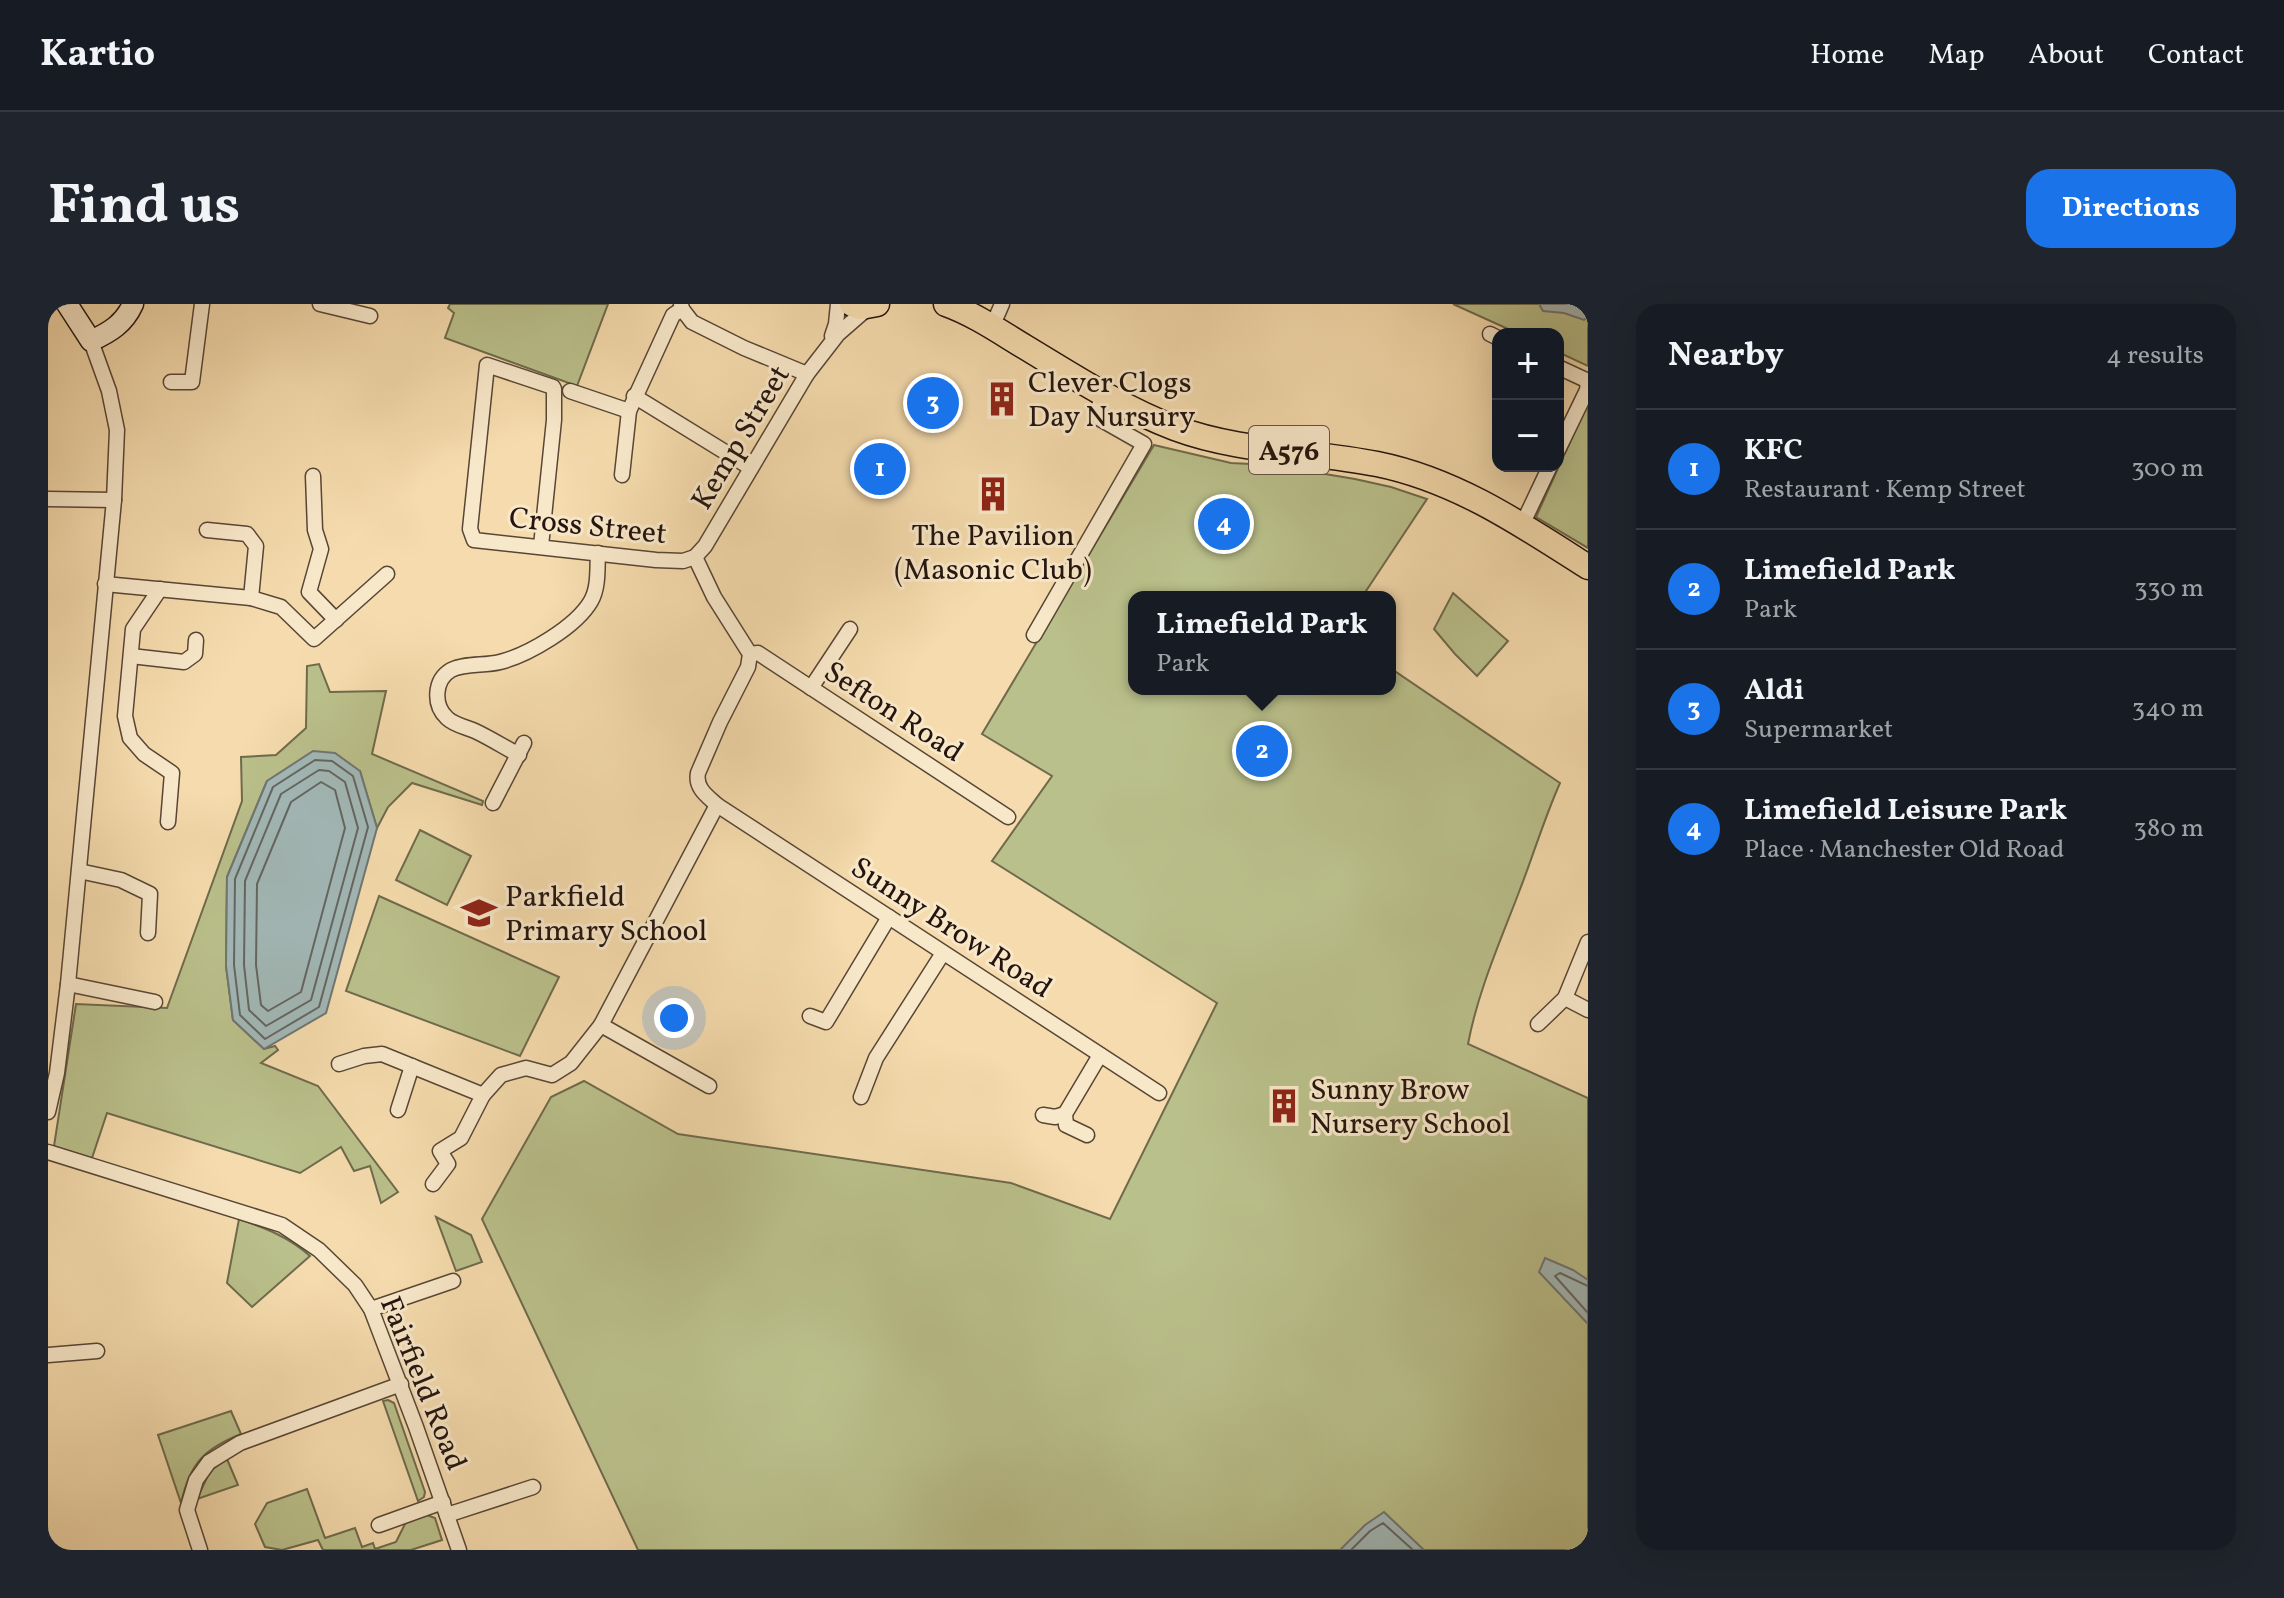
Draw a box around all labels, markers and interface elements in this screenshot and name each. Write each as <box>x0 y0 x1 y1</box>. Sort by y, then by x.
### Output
text: Kartio <box>40 29 155 82</box>
text: Home <box>1810 36 1884 75</box>
text: Map <box>1928 36 1984 75</box>
text: About <box>2028 36 2104 75</box>
text: Contact <box>2148 36 2244 75</box>
text: Find us <box>48 169 240 247</box>
button: Directions <box>2026 169 2236 248</box>
map controls <box>1492 328 1564 472</box>
button: + <box>1492 328 1564 400</box>
text: Nearby <box>1668 333 1784 380</box>
text: 4 results <box>2106 338 2204 374</box>
street label: Kemp Street <box>682 358 801 518</box>
place label: Clever Clogs Day Nursury <box>1028 363 1196 439</box>
pin: 3 <box>907 373 959 433</box>
building icon: Clever Clogs Day Nursury <box>983 380 1021 418</box>
button: − <box>1492 400 1564 472</box>
road number: A576 <box>1249 426 1329 474</box>
text: KFC <box>1744 430 1803 472</box>
pin: 1 <box>854 439 906 499</box>
text: 1 <box>1689 451 1699 487</box>
text: 300 m <box>2131 451 2204 487</box>
text: Restaurant · Kemp Street <box>1744 472 2026 508</box>
building icon: The Pavilion (Masonic Club) <box>974 475 1012 513</box>
pin: 4 <box>1198 494 1250 554</box>
street label: Cross Street <box>507 498 669 556</box>
place label: The Pavilion (Masonic Club) <box>894 516 1092 592</box>
text: Limefield Park <box>1744 550 1955 592</box>
text: 2 <box>1687 571 1701 607</box>
text: 330 m <box>2134 571 2204 607</box>
popup <box>1128 591 1396 695</box>
text: Park <box>1744 592 1797 628</box>
text: Limefield Park <box>1156 604 1368 646</box>
text: Park <box>1156 646 1209 682</box>
street label: Sefton Road <box>815 652 971 774</box>
text: Aldi <box>1744 670 1804 712</box>
text: 3 <box>1687 691 1701 727</box>
text: 340 m <box>2132 691 2204 727</box>
text: Supermarket <box>1744 712 1893 748</box>
pin: 2 <box>1236 721 1288 781</box>
text: Limefield Leisure Park <box>1744 790 2067 832</box>
text: 4 <box>1686 811 1702 847</box>
text: 380 m <box>2134 811 2204 847</box>
text: Place · Manchester Old Road <box>1744 832 2065 868</box>
street label: Sunny Brow Road <box>842 848 1060 1010</box>
place label: Parkfield Primary School <box>505 877 707 953</box>
school or university icon: Parkfield Primary School <box>460 894 498 932</box>
your location <box>654 998 694 1038</box>
place label: Sunny Brow Nursery School <box>1310 1070 1510 1146</box>
building icon: Sunny Brow Nursery School <box>1265 1087 1303 1125</box>
street label: Fairfield Road <box>368 1290 476 1477</box>

